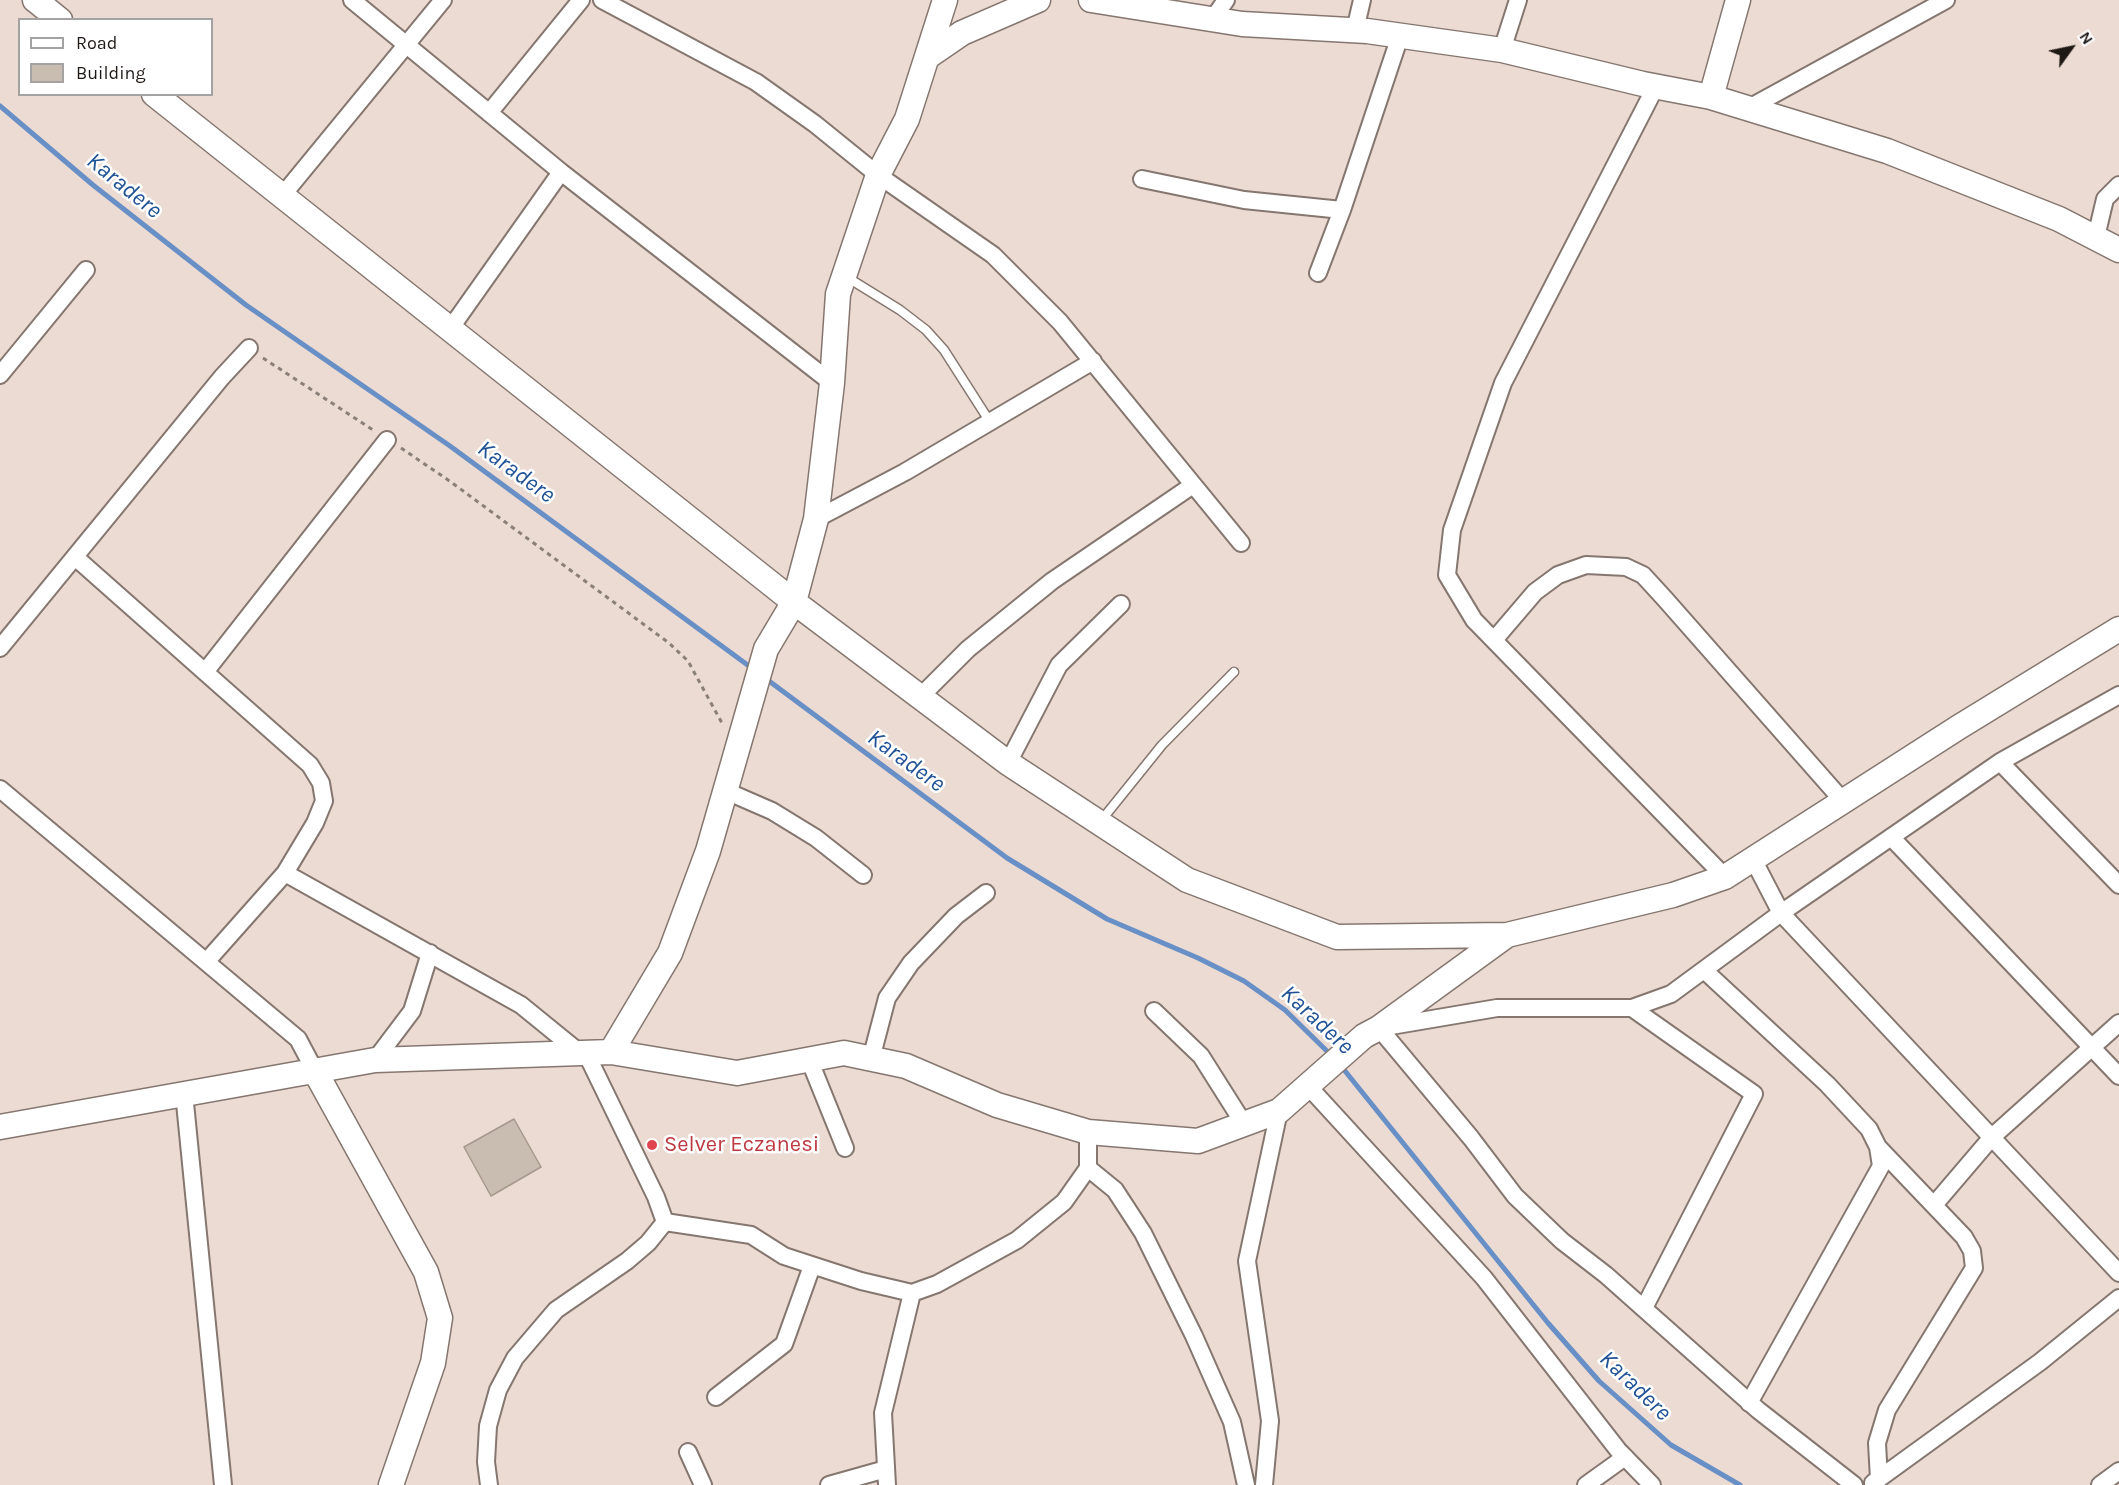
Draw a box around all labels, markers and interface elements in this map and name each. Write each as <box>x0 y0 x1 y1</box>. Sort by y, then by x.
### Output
legend <box>18 18 213 96</box>
north arrow <box>2041 18 2101 78</box>
text: N <box>2075 28 2098 48</box>
text: Road <box>76 32 117 54</box>
text: Building <box>76 62 146 84</box>
water label: Karadere <box>80 147 168 225</box>
water label: Karadere <box>472 434 560 510</box>
water label: Karadere <box>862 723 950 799</box>
water label: Karadere <box>1275 979 1359 1061</box>
place label: Selver Eczanesi <box>664 1132 819 1158</box>
marker: Selver Eczanesi <box>645 1138 659 1152</box>
water label: Karadere <box>1593 1345 1677 1427</box>

